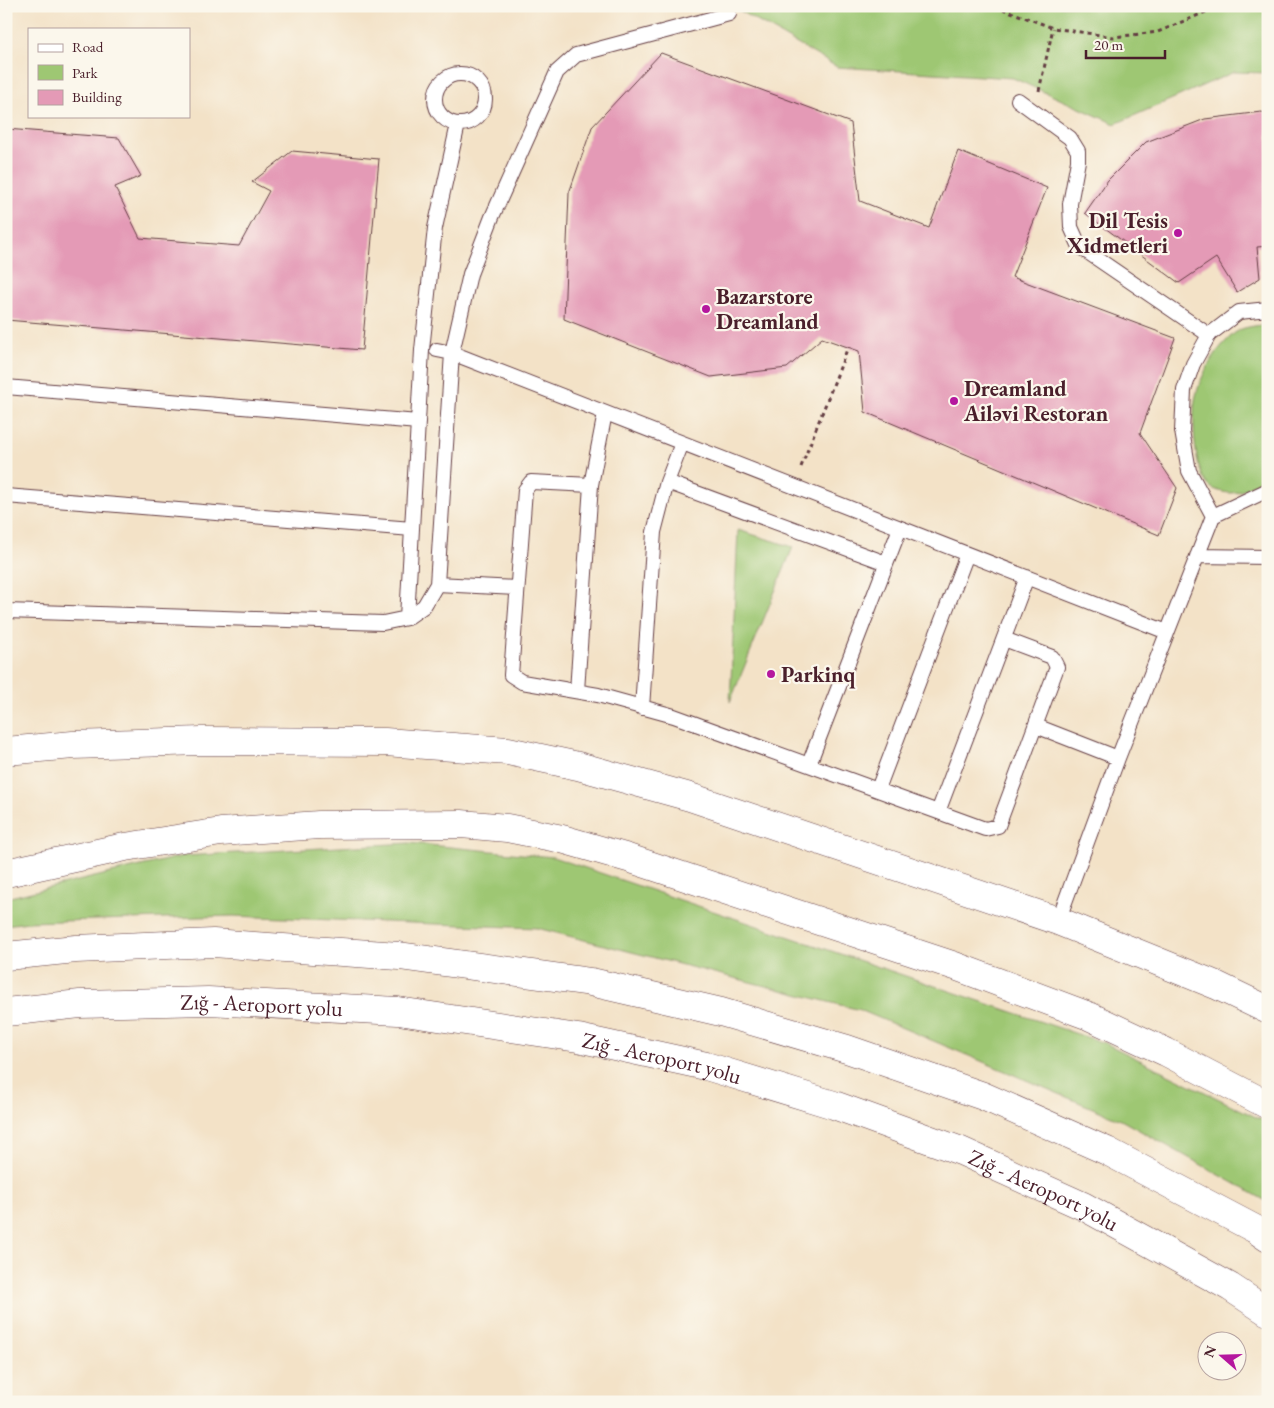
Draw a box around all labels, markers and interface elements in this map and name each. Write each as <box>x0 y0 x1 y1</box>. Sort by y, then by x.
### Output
legend <box>28 28 190 118</box>
scale bar <box>1086 28 1165 60</box>
text: 20 m <box>1094 35 1123 54</box>
text: Road <box>72 37 104 56</box>
text: Park <box>72 63 99 82</box>
text: Building <box>72 87 122 106</box>
place label: Dil Tesis Xidmetleri <box>1066 206 1169 260</box>
marker: Dil Tesis Xidmetleri <box>1172 227 1184 239</box>
place label: Bazarstore Dreamland <box>716 282 819 336</box>
marker: Bazarstore Dreamland <box>700 303 712 315</box>
place label: Dreamland Ailəvi Restoran <box>963 374 1109 428</box>
marker: Dreamland Ailəvi Restoran <box>948 395 960 407</box>
place label: Parkinq <box>781 660 855 689</box>
marker: Parkinq <box>765 668 777 680</box>
street label: Zığ - Aeroport yolu <box>180 986 344 1023</box>
street label: Zığ - Aeroport yolu <box>580 1025 746 1091</box>
street label: Zığ - Aeroport yolu <box>964 1142 1124 1238</box>
north arrow <box>1196 1330 1246 1380</box>
text: N <box>1199 1343 1220 1360</box>

